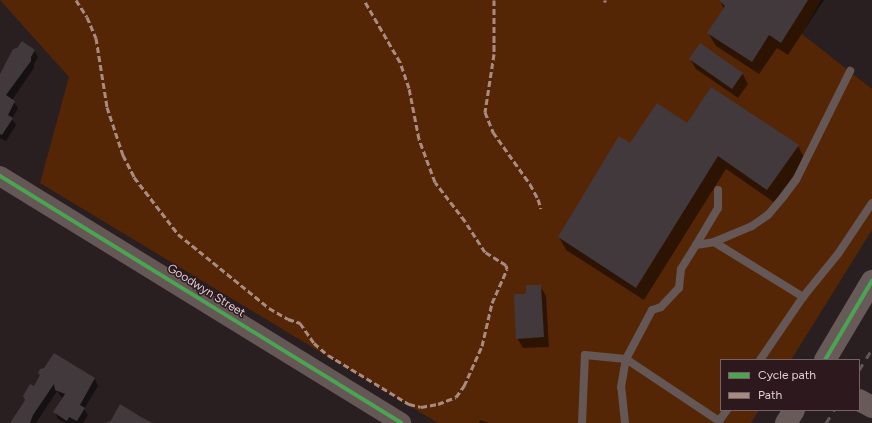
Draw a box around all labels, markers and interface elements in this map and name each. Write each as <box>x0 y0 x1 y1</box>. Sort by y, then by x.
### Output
street label: Goodwyn Street <box>164 261 248 321</box>
legend <box>720 359 860 411</box>
text: Cycle path <box>758 368 816 382</box>
text: Path <box>758 388 782 402</box>

